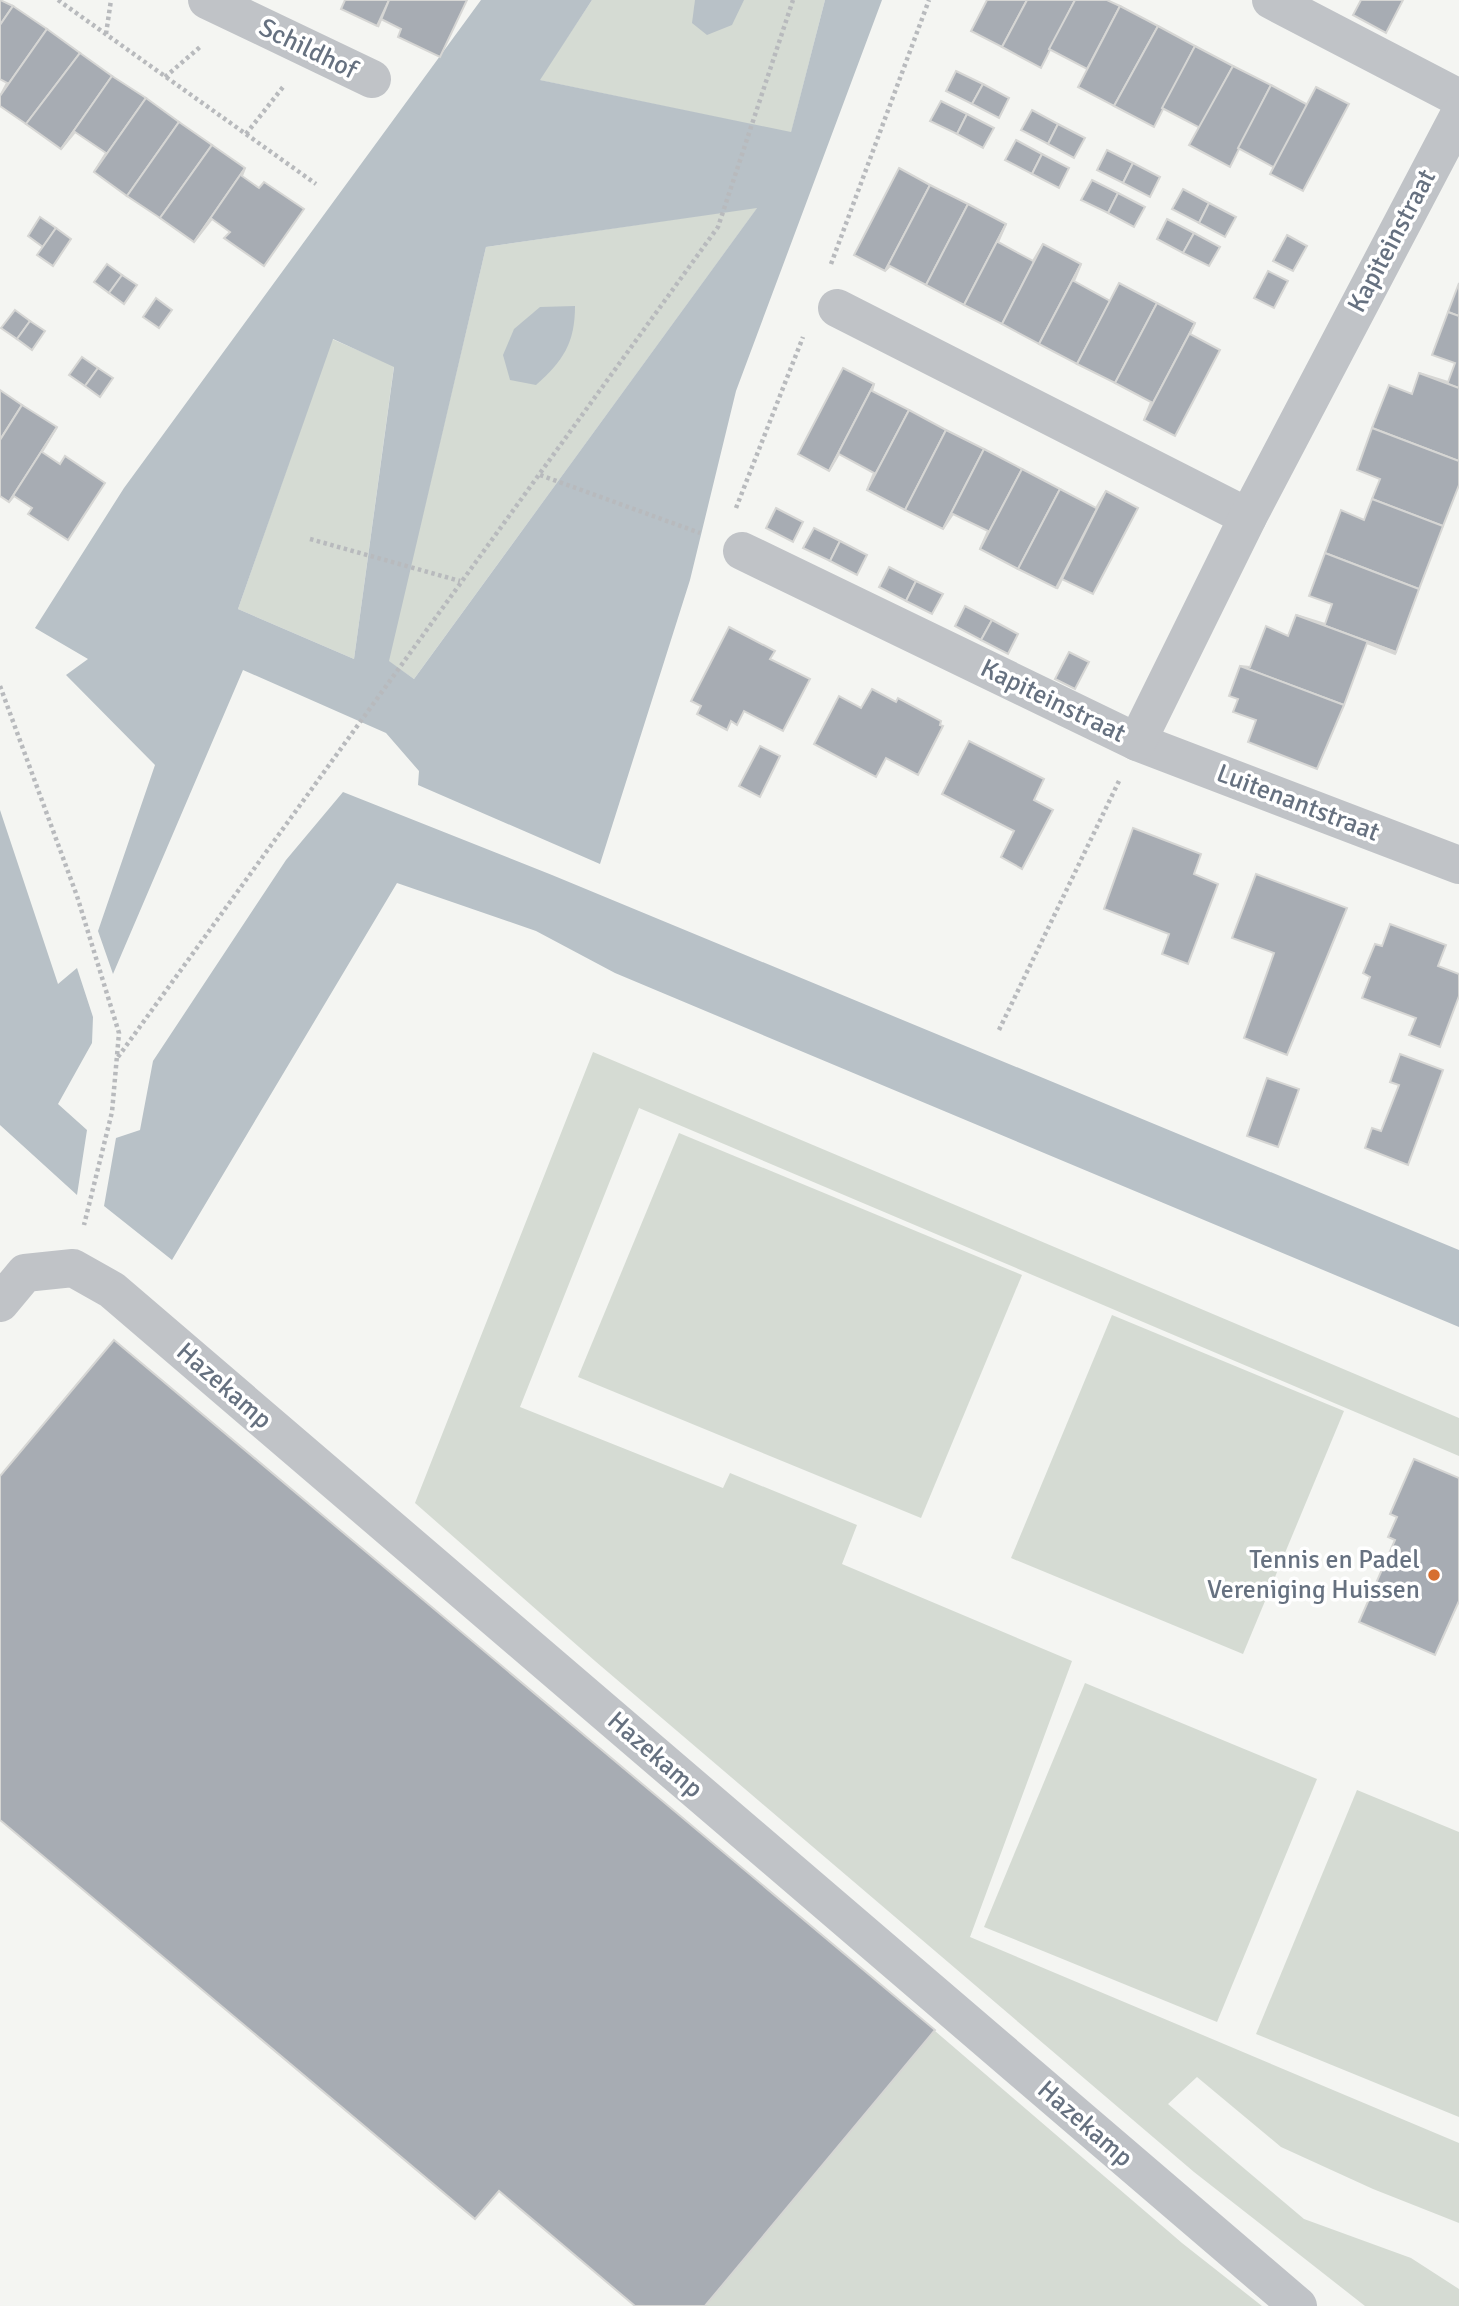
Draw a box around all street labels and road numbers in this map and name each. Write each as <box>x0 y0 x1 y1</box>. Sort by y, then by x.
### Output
street label: Schildhof <box>254 12 364 87</box>
street label: Kapiteinstraat <box>1341 164 1443 318</box>
street label: Kapiteinstraat <box>975 652 1131 750</box>
street label: Luitenantstraat <box>1212 757 1384 849</box>
street label: Hazekamp <box>170 1336 278 1436</box>
street label: Hazekamp <box>601 1705 709 1805</box>
street label: Hazekamp <box>1031 2074 1139 2174</box>

